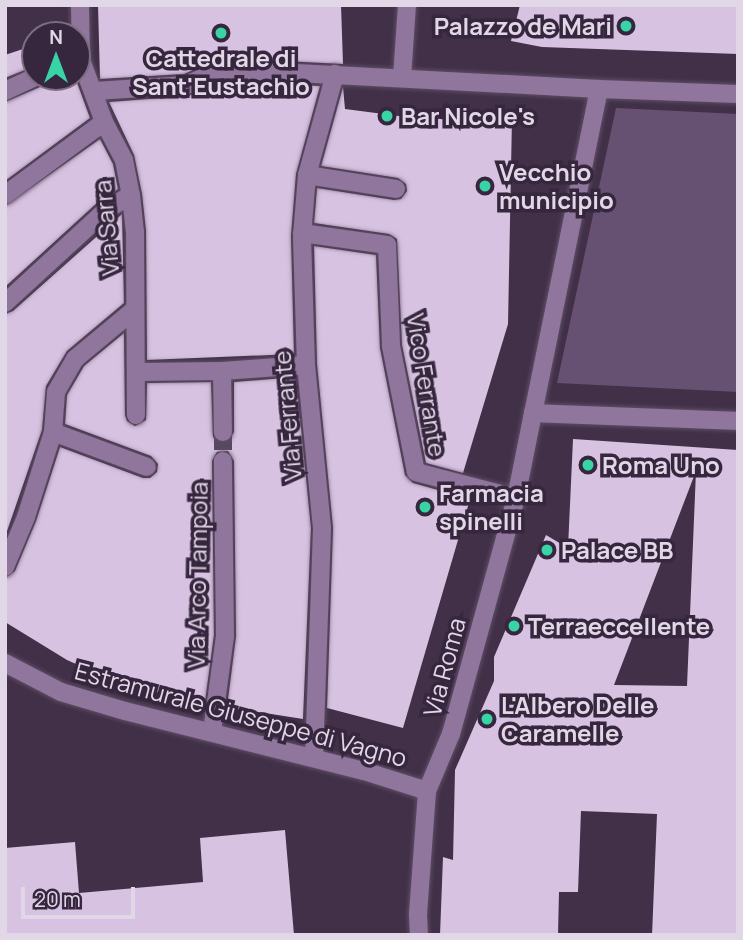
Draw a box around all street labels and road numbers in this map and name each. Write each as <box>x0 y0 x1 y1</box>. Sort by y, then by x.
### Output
street label: Via Sarra <box>87 179 125 277</box>
street label: Vico Ferrante <box>401 311 453 459</box>
street label: Via Ferrante <box>267 349 307 483</box>
street label: Via Arco Tampoia <box>181 481 213 669</box>
street label: Via Roma <box>417 615 471 719</box>
street label: Estramurale Giuseppe di Vagno <box>72 656 410 772</box>

